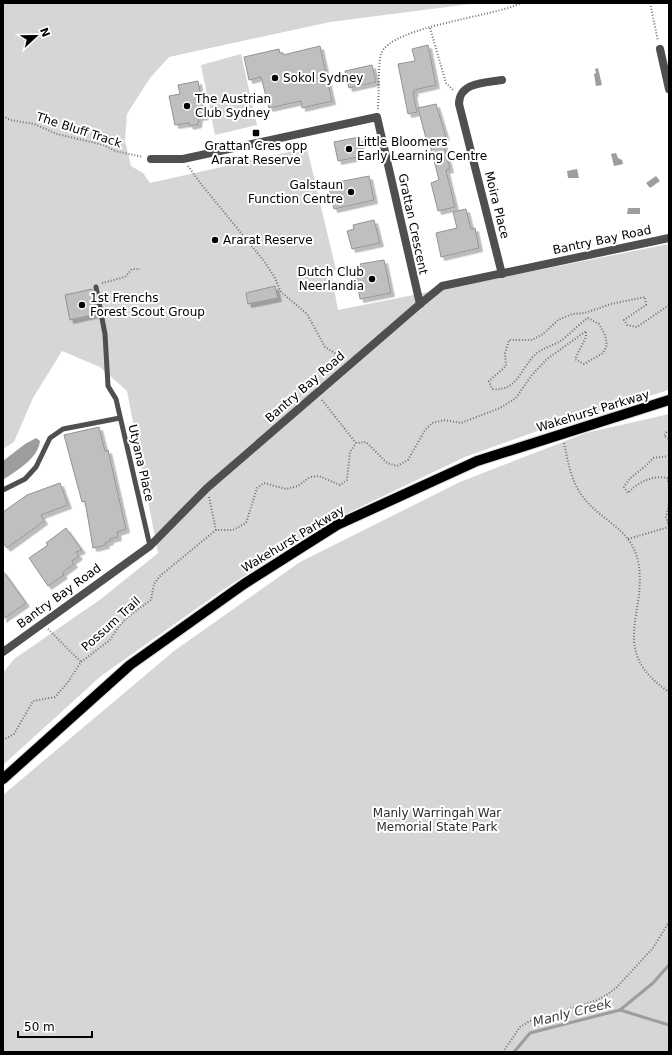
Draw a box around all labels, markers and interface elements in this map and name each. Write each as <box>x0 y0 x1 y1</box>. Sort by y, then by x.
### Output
north arrow <box>16 16 56 56</box>
text: N <box>37 26 53 39</box>
place label: Sokol Sydney <box>283 71 363 85</box>
marker: Sokol Sydney <box>270 73 280 83</box>
place label: The Austrian Club Sydney <box>194 92 271 120</box>
marker: The Austrian Club Sydney <box>182 101 192 111</box>
street label: The Bluff Track <box>34 109 123 150</box>
marker: Grattan Cres opp Ararat Reserve <box>251 128 261 138</box>
place label: Little Bloomers Early Learning Centre <box>357 135 487 163</box>
place label: Grattan Cres opp Ararat Reserve <box>205 139 307 167</box>
marker: Little Bloomers Early Learning Centre <box>344 144 354 154</box>
street label: Moira Place <box>482 170 512 240</box>
street label: Grattan Crescent <box>395 172 431 276</box>
place label: Galstaun Function Centre <box>248 178 343 206</box>
marker: Galstaun Function Centre <box>346 187 356 197</box>
street label: Bantry Bay Road <box>551 223 653 257</box>
place label: Ararat Reserve <box>223 233 313 247</box>
marker: Ararat Reserve <box>210 235 220 245</box>
place label: Dutch Club Neerlandia <box>297 265 364 293</box>
marker: Dutch Club Neerlandia <box>367 274 377 284</box>
place label: 1st Frenchs Forest Scout Group <box>90 291 205 319</box>
marker: 1st Frenchs Forest Scout Group <box>77 300 87 310</box>
street label: Bantry Bay Road <box>263 349 347 425</box>
street label: Wakehurst Parkway <box>535 387 651 435</box>
street label: Utyana Place <box>125 423 157 503</box>
street label: Wakehurst Parkway <box>239 503 347 575</box>
street label: Bantry Bay Road <box>14 561 104 631</box>
street label: Possum Trail <box>79 594 143 654</box>
park label: Manly Warringah War Memorial State Park <box>373 806 501 834</box>
water label: Manly Creek <box>531 995 614 1030</box>
scale bar <box>18 1013 92 1039</box>
text: 50 m <box>24 1020 55 1034</box>

